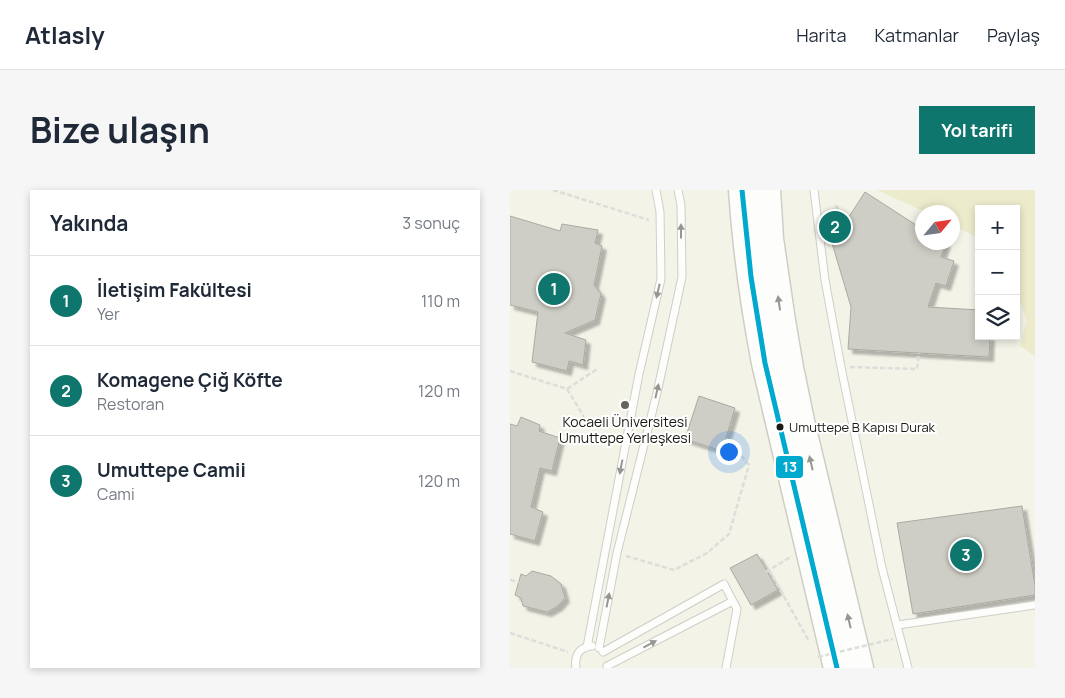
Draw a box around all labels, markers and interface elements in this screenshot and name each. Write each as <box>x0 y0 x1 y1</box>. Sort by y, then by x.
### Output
text: Atlasly <box>25 18 105 51</box>
text: Harita <box>796 23 846 47</box>
text: Katmanlar <box>874 23 959 47</box>
text: Paylaş <box>987 23 1040 47</box>
text: Bize ulaşın <box>30 106 210 154</box>
button: Yol tarifi <box>919 106 1035 154</box>
north arrow <box>915 205 960 250</box>
map controls <box>975 205 1020 340</box>
button: + <box>975 205 1020 250</box>
pin: 2 <box>819 208 851 246</box>
text: Yakında <box>50 209 128 237</box>
text: 3 sonuç <box>402 212 460 234</box>
one-way arrow <box>677 223 685 239</box>
button: − <box>975 250 1020 295</box>
pin: 1 <box>538 270 570 308</box>
text: İletişim Fakültesi <box>97 277 252 303</box>
one-way arrow <box>654 283 662 298</box>
text: 1 <box>62 290 70 312</box>
text: 110 m <box>421 290 460 312</box>
one-way arrow <box>775 295 783 311</box>
button: layers <box>975 295 1020 340</box>
text: Yer <box>97 303 120 325</box>
text: Komagene Çiğ Köfte <box>97 367 283 393</box>
text: 2 <box>61 380 71 402</box>
text: 120 m <box>418 380 460 402</box>
one-way arrow <box>653 384 661 399</box>
text: Restoran <box>97 393 164 415</box>
marker: Kocaeli Üniversitesi Umuttepe Yerleşkesi <box>619 399 631 411</box>
place label: Kocaeli Üniversitesi Umuttepe Yerleşkesi <box>559 412 691 447</box>
place label: Umuttepe B Kapısı Durak <box>789 418 936 436</box>
marker: Umuttepe B Kapısı Durak <box>775 422 785 432</box>
your location <box>716 439 742 465</box>
line badge: 13 <box>775 455 804 479</box>
one-way arrow <box>807 455 815 470</box>
text: Umuttepe Camii <box>97 457 246 483</box>
text: 13 <box>783 457 797 476</box>
one-way arrow <box>617 459 625 475</box>
text: 3 <box>61 470 71 492</box>
text: 120 m <box>418 470 460 492</box>
text: Cami <box>97 483 135 505</box>
pin: 3 <box>950 536 982 574</box>
one-way arrow <box>604 592 612 608</box>
one-way arrow <box>845 613 853 628</box>
one-way arrow <box>643 640 658 648</box>

